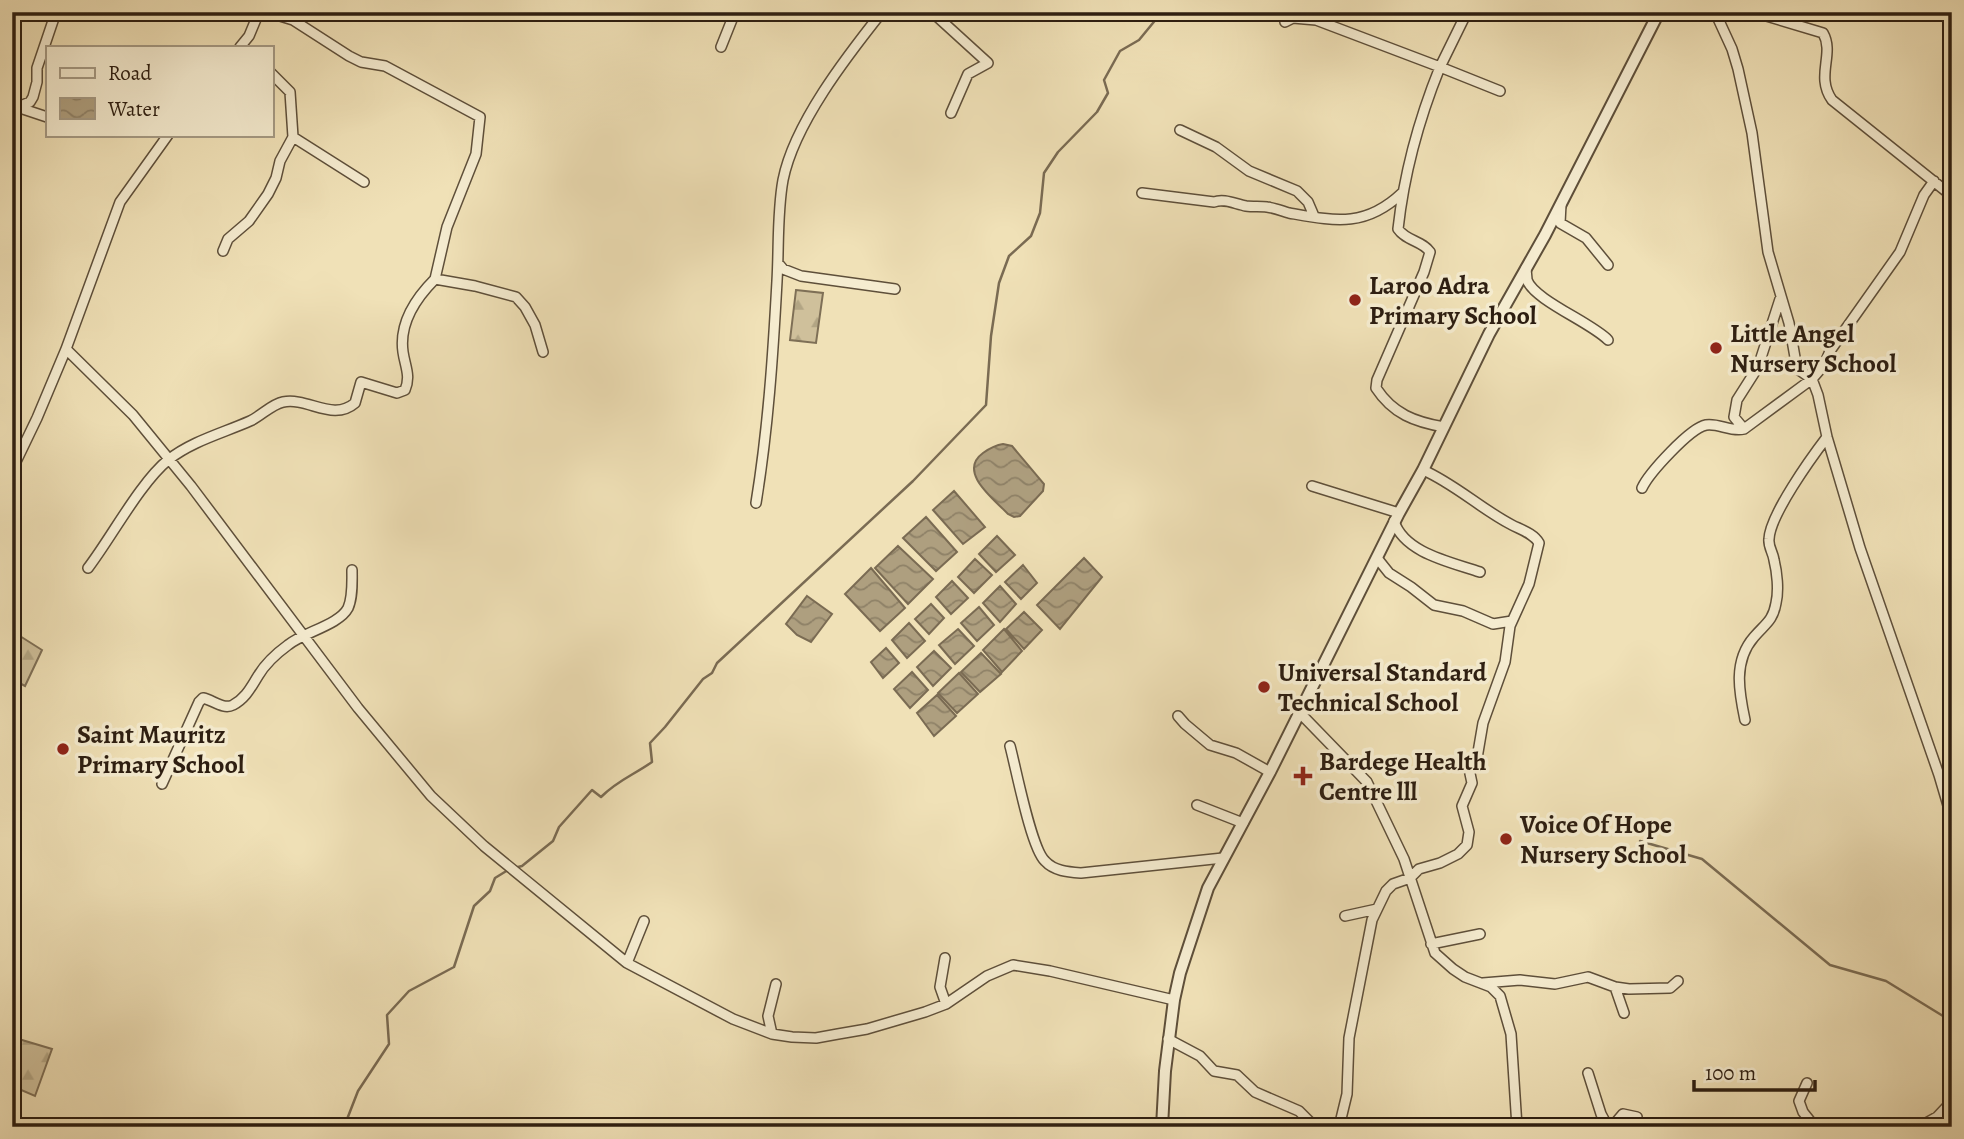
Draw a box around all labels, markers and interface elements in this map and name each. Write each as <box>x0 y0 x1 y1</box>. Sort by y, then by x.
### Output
legend <box>46 46 273 136</box>
text: Road <box>108 59 152 87</box>
text: Water <box>107 95 160 123</box>
place label: Laroo Adra Primary School <box>1369 268 1537 333</box>
marker: Laroo Adra Primary School <box>1347 292 1363 308</box>
place label: Little Angel Nursery School <box>1730 316 1896 381</box>
marker: Little Angel Nursery School <box>1708 340 1724 356</box>
place label: Universal Standard Technical School <box>1278 655 1488 720</box>
marker: Universal Standard Technical School <box>1256 679 1272 695</box>
place label: Saint Mauritz Primary School <box>77 717 245 782</box>
marker: Saint Mauritz Primary School <box>55 741 71 757</box>
place label: Bardege Health Centre lll <box>1319 744 1487 809</box>
marker: Bardege Health Centre lll <box>1293 766 1313 786</box>
place label: Voice Of Hope Nursery School <box>1519 807 1686 872</box>
marker: Voice Of Hope Nursery School <box>1498 831 1514 847</box>
scale bar <box>1694 1048 1815 1092</box>
text: 100 m <box>1705 1059 1756 1087</box>

